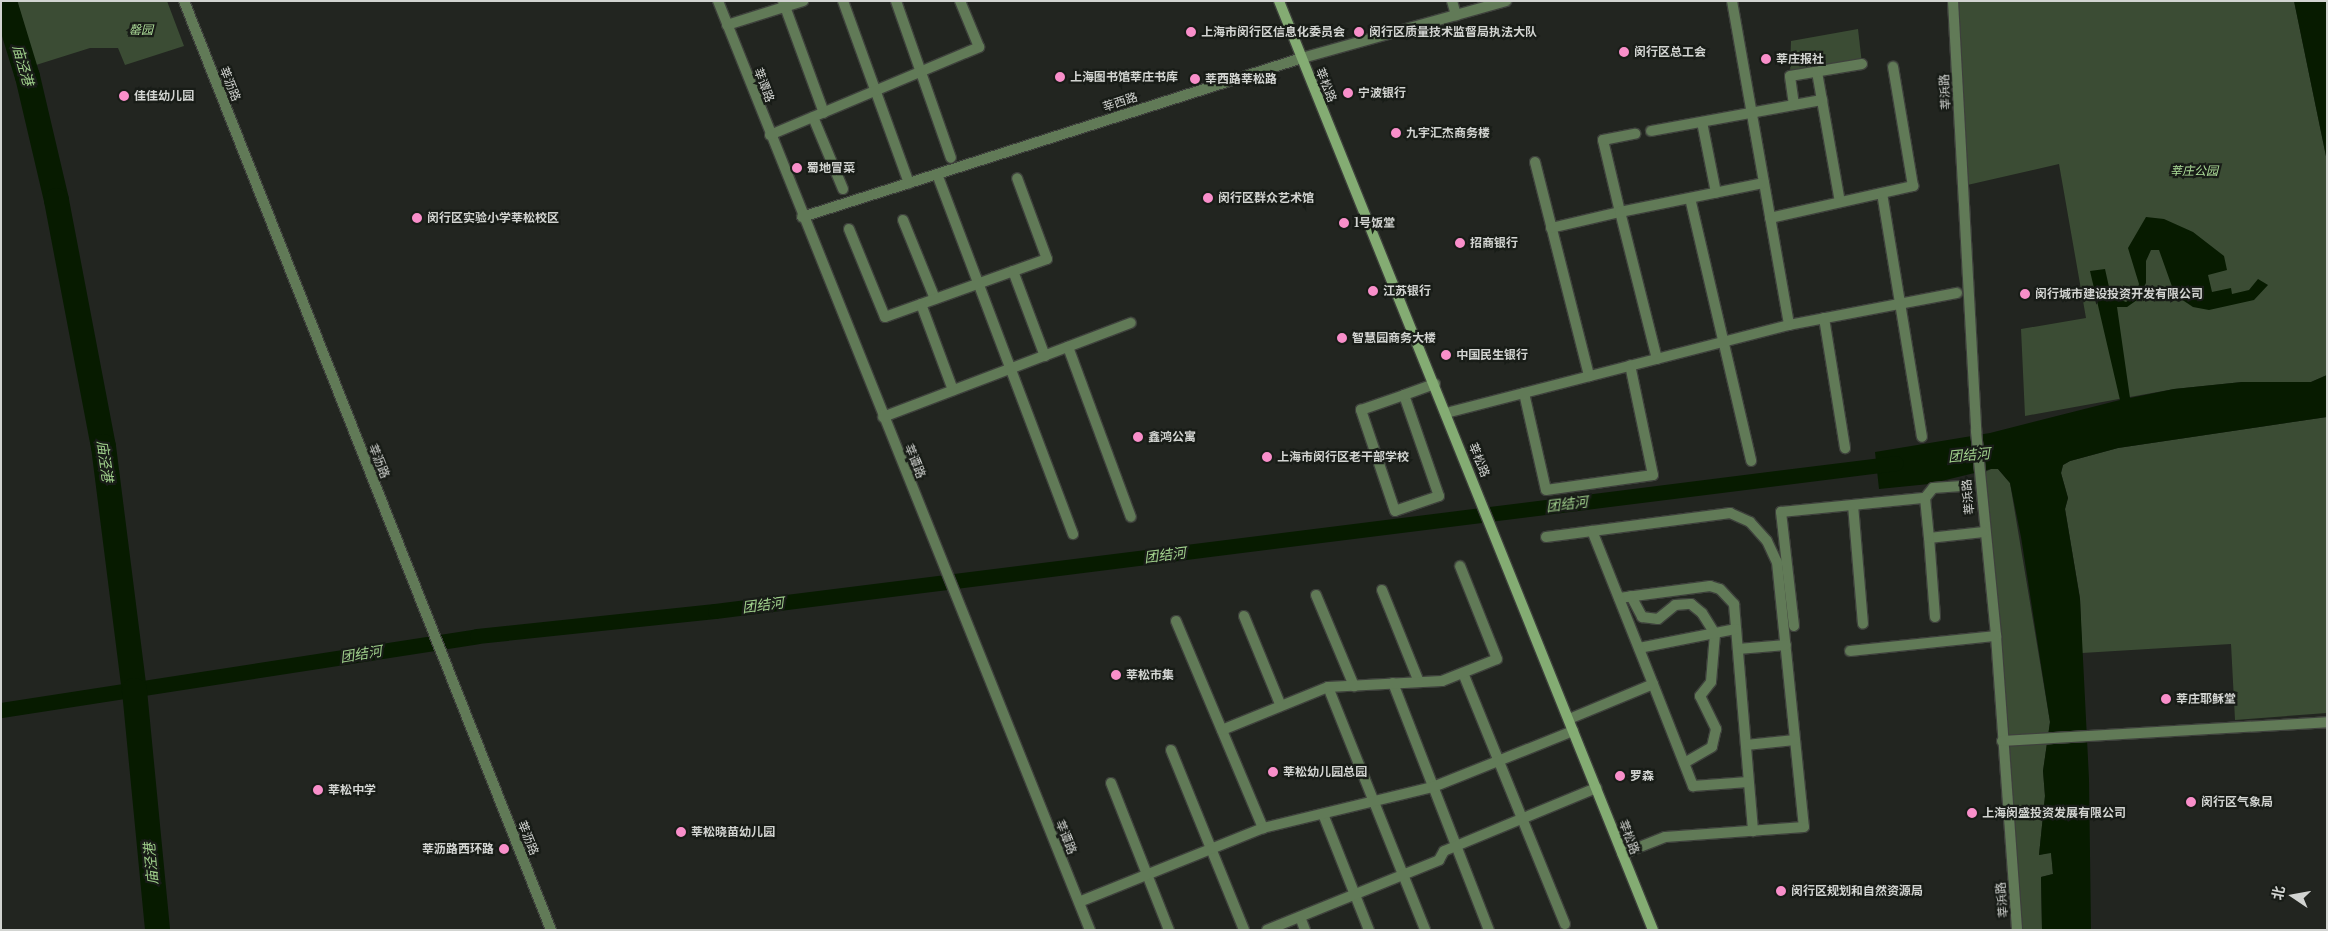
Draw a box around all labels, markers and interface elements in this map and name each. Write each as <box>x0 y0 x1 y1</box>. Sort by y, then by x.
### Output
park label: 罄园 <box>129 23 153 37</box>
place label: 上海市闵行区信息化委员会 <box>1201 25 1345 39</box>
place label: 闵行区质量技术监督局执法大队 <box>1369 25 1537 39</box>
marker: 上海市闵行区信息化委员会 <box>1185 26 1197 38</box>
marker: 闵行区质量技术监督局执法大队 <box>1353 26 1365 38</box>
water label: 庙泾港 <box>9 42 37 88</box>
place label: 闵行区总工会 <box>1634 45 1706 59</box>
marker: 闵行区总工会 <box>1618 46 1630 58</box>
place label: 莘庄报社 <box>1776 52 1824 66</box>
marker: 莘庄报社 <box>1760 53 1772 65</box>
street label: 莘沥路 <box>217 65 243 103</box>
street label: 莘谭路 <box>751 66 777 104</box>
street label: 莘松路 <box>1313 66 1339 104</box>
place label: 上海图书馆莘庄书库 <box>1070 70 1178 84</box>
marker: 上海图书馆莘庄书库 <box>1054 71 1066 83</box>
place label: 莘西路莘松路 <box>1205 72 1277 86</box>
marker: 莘西路莘松路 <box>1189 73 1201 85</box>
street label: 莘浜路 <box>1937 74 1953 110</box>
place label: 宁波银行 <box>1358 86 1406 100</box>
marker: 宁波银行 <box>1342 87 1354 99</box>
place label: 佳佳幼儿园 <box>134 89 194 103</box>
marker: 佳佳幼儿园 <box>118 90 130 102</box>
street label: 莘西路 <box>1101 90 1139 114</box>
place label: 九宇汇杰商务楼 <box>1406 126 1490 140</box>
marker: 九宇汇杰商务楼 <box>1390 127 1402 139</box>
place label: 蜀地冒菜 <box>807 161 855 175</box>
marker: 蜀地冒菜 <box>791 162 803 174</box>
park label: 莘庄公园 <box>2170 164 2218 178</box>
place label: 闵行区群众艺术馆 <box>1218 191 1314 205</box>
marker: 闵行区群众艺术馆 <box>1202 192 1214 204</box>
place label: 闵行区实验小学莘松校区 <box>427 211 559 225</box>
marker: 闵行区实验小学莘松校区 <box>411 212 423 224</box>
place label: 1号饭堂 <box>1354 216 1395 230</box>
marker: 1号饭堂 <box>1338 217 1350 229</box>
place label: 招商银行 <box>1470 236 1518 250</box>
marker: 招商银行 <box>1454 237 1466 249</box>
place label: 江苏银行 <box>1383 284 1431 298</box>
marker: 江苏银行 <box>1367 285 1379 297</box>
place label: 闵行城市建设投资开发有限公司 <box>2035 287 2203 301</box>
marker: 闵行城市建设投资开发有限公司 <box>2019 288 2031 300</box>
place label: 智慧园商务大楼 <box>1352 331 1436 345</box>
marker: 智慧园商务大楼 <box>1336 332 1348 344</box>
place label: 中国民生银行 <box>1456 348 1528 362</box>
marker: 中国民生银行 <box>1440 349 1452 361</box>
place label: 鑫鸿公寓 <box>1148 430 1196 444</box>
marker: 鑫鸿公寓 <box>1132 431 1144 443</box>
water label: 庙泾港 <box>94 439 116 483</box>
street label: 莘松路 <box>1466 441 1492 479</box>
street label: 莘沥路 <box>366 442 392 480</box>
street label: 莘谭路 <box>902 442 928 480</box>
water label: 团结河 <box>1947 445 1991 465</box>
place label: 上海市闵行区老干部学校 <box>1277 450 1409 464</box>
marker: 上海市闵行区老干部学校 <box>1261 451 1273 463</box>
street label: 莘浜路 <box>1959 478 1977 516</box>
water label: 团结河 <box>1545 493 1589 515</box>
water label: 团结河 <box>1143 544 1187 566</box>
water label: 团结河 <box>741 594 785 616</box>
water label: 团结河 <box>339 642 383 666</box>
place label: 莘松市集 <box>1126 668 1174 682</box>
marker: 莘松市集 <box>1110 669 1122 681</box>
place label: 莘庄耶稣堂 <box>2176 692 2236 706</box>
marker: 莘庄耶稣堂 <box>2160 693 2172 705</box>
place label: 莘松幼儿园总园 <box>1283 765 1367 779</box>
marker: 莘松幼儿园总园 <box>1267 766 1279 778</box>
place label: 罗森 <box>1630 769 1654 783</box>
marker: 罗森 <box>1614 770 1626 782</box>
place label: 莘松中学 <box>328 783 376 797</box>
marker: 莘松中学 <box>312 784 324 796</box>
place label: 闵行区气象局 <box>2201 795 2273 809</box>
marker: 闵行区气象局 <box>2185 796 2197 808</box>
place label: 上海闵盛投资发展有限公司 <box>1982 806 2126 820</box>
marker: 上海闵盛投资发展有限公司 <box>1966 807 1978 819</box>
street label: 莘谭路 <box>1053 818 1079 856</box>
street label: 莘松路 <box>1616 818 1642 856</box>
street label: 莘沥路 <box>515 819 541 857</box>
place label: 莘松晓苗幼儿园 <box>691 825 775 839</box>
marker: 莘松晓苗幼儿园 <box>675 826 687 838</box>
water label: 庙泾港 <box>141 842 161 886</box>
place label: 莘沥路西环路 <box>422 842 494 856</box>
marker: 莘沥路西环路 <box>498 843 510 855</box>
north arrow <box>2268 871 2318 921</box>
street label: 莘浜路 <box>1993 881 2011 919</box>
place label: 闵行区规划和自然资源局 <box>1791 884 1923 898</box>
text: 北 <box>2268 884 2289 902</box>
marker: 闵行区规划和自然资源局 <box>1775 885 1787 897</box>

